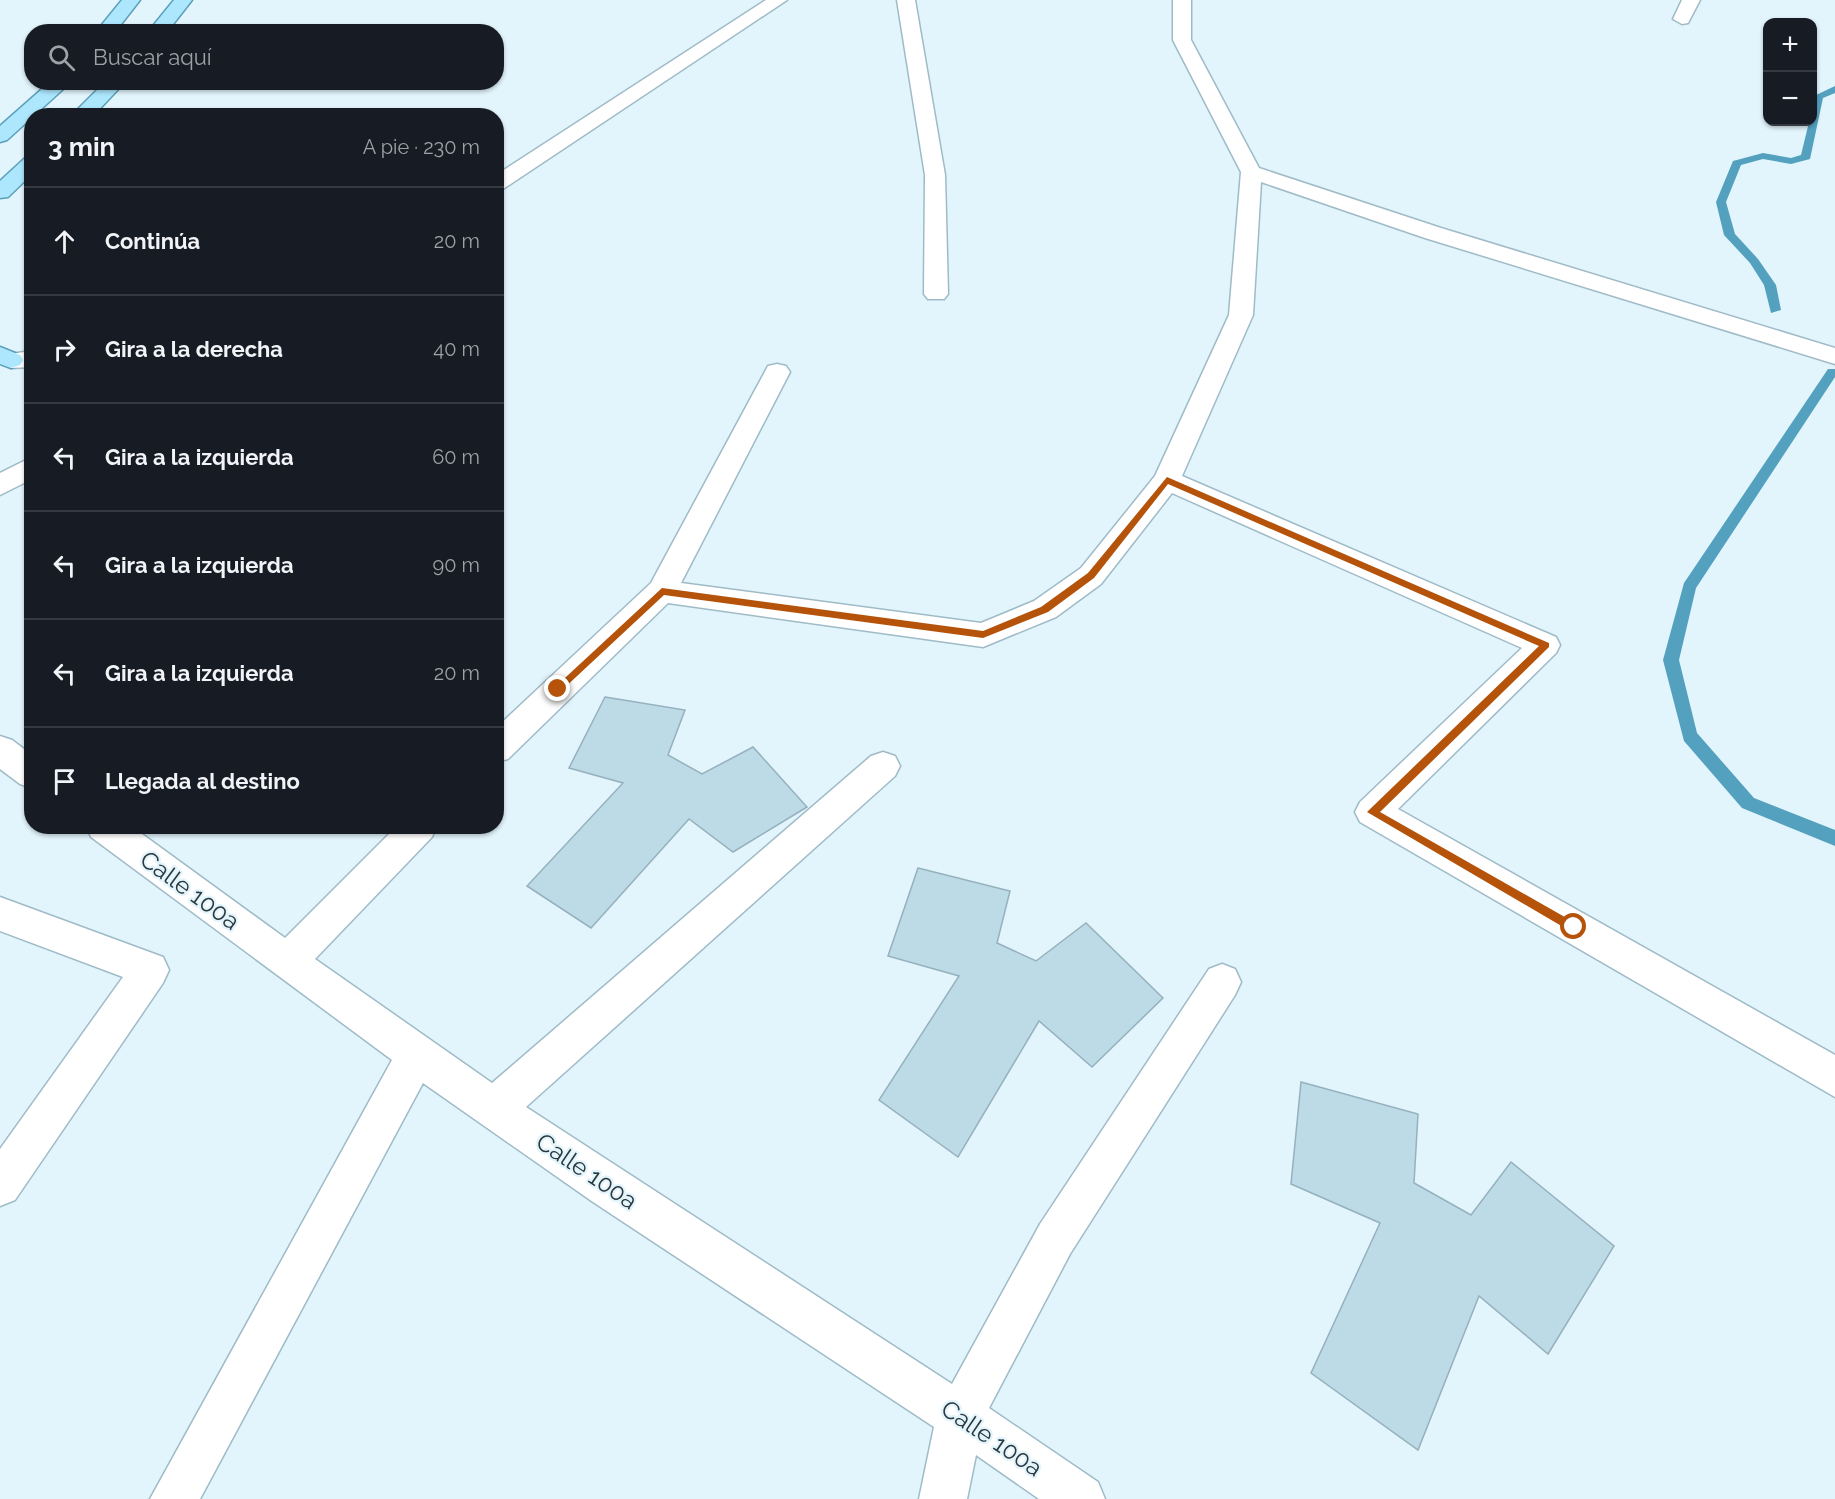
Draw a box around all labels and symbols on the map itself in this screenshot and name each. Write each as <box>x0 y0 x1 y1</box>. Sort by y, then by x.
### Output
route end <box>544 675 570 701</box>
street label: Calle 100a <box>135 844 245 936</box>
route start <box>1560 913 1586 939</box>
street label: Calle 100a <box>531 1127 643 1215</box>
street label: Calle 100a <box>936 1394 1048 1482</box>

